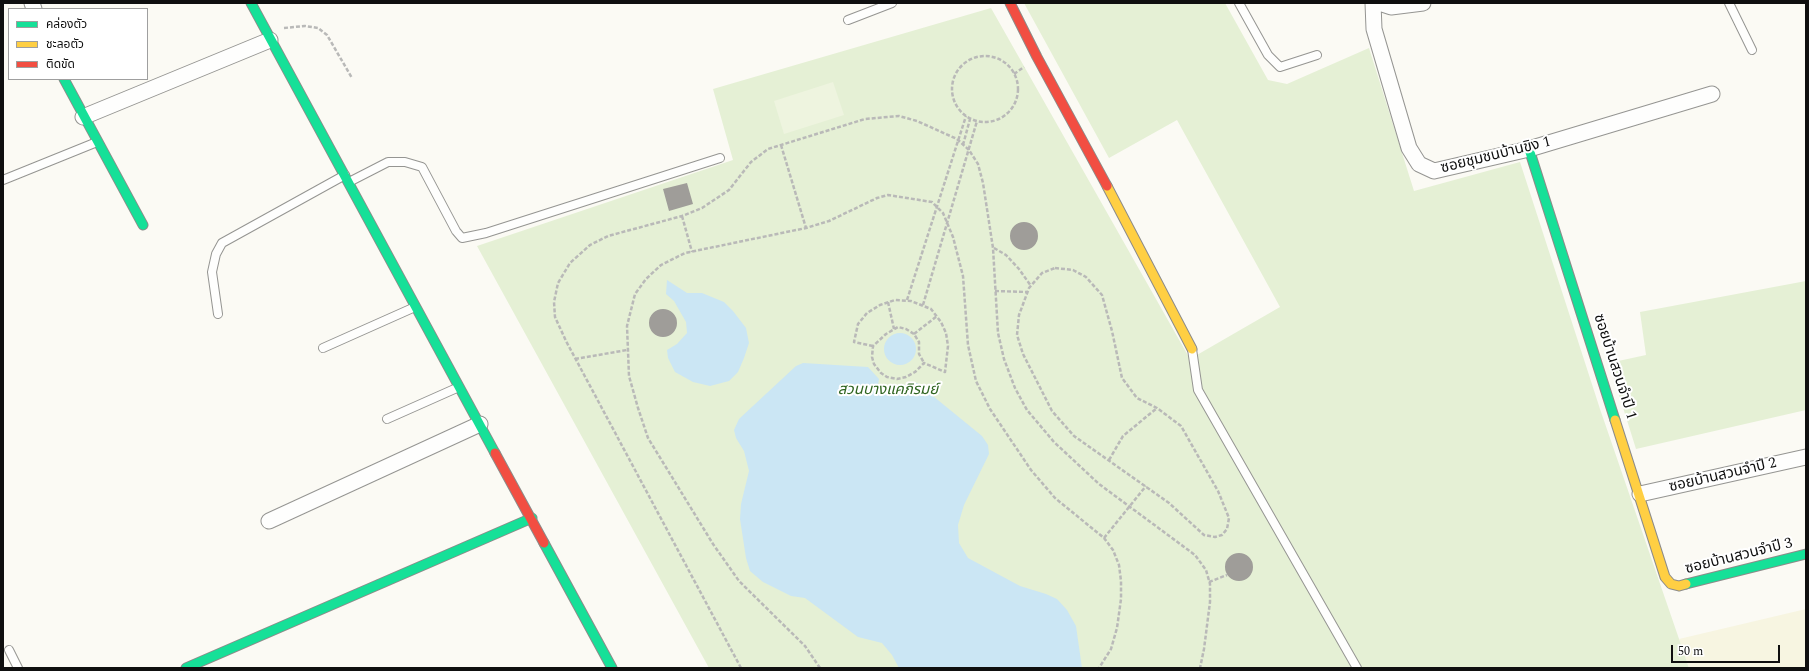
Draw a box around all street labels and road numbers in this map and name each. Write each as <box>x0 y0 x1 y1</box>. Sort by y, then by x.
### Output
street label: ซอยชุมชนบ้านขิง 1 <box>1439 134 1553 178</box>
street label: ซอยบ้านสวนจำปี 1 <box>1588 312 1640 422</box>
street label: ซอยบ้านสวนจำปี 2 <box>1668 455 1778 497</box>
street label: ซอยบ้านสวนจำปี 3 <box>1684 535 1794 579</box>

